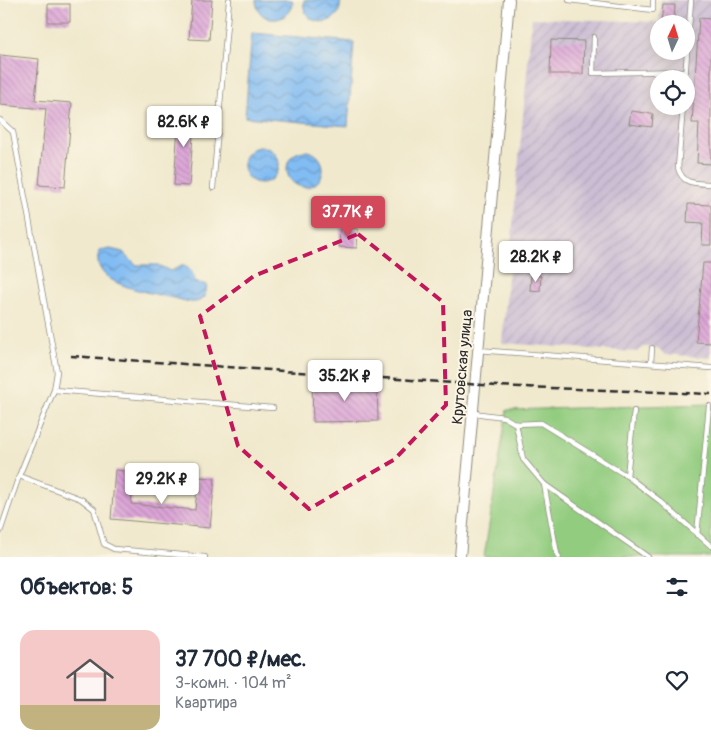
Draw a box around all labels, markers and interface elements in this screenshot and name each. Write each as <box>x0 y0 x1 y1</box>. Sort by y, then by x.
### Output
north arrow <box>650 15 695 60</box>
map controls <box>650 15 695 115</box>
button: locate <box>650 70 695 115</box>
pin: 82.6K ₽ <box>138 106 230 148</box>
text: 82.6K ₽ <box>158 112 210 132</box>
pin: 37.7K ₽ <box>302 196 394 238</box>
text: 37.7K ₽ <box>322 202 374 222</box>
pin: 28.2K ₽ <box>490 240 582 283</box>
text: 28.2K ₽ <box>510 247 562 267</box>
street label: Крутовская улица <box>448 309 477 425</box>
pin: 35.2K ₽ <box>299 360 391 402</box>
text: 35.2K ₽ <box>319 366 371 386</box>
pin: 29.2K ₽ <box>116 462 208 505</box>
text: 29.2K ₽ <box>136 469 188 489</box>
icon: filters <box>663 573 691 601</box>
text: Объектов: 5 <box>20 574 133 601</box>
text: 37 700 ₽/мес. <box>175 646 306 673</box>
icon: home <box>60 650 120 710</box>
icon: heart <box>663 666 691 694</box>
text: 3-комн. · 104 m² <box>175 673 291 693</box>
text: Квартира <box>175 693 237 713</box>

